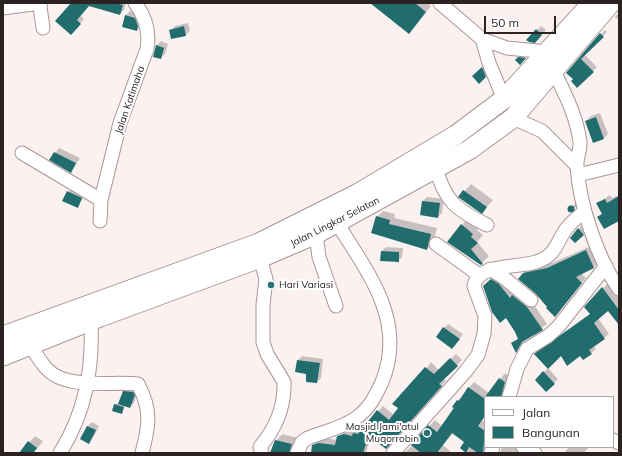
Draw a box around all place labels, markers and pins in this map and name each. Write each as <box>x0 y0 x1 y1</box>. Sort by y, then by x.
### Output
place label: Hari Variasi <box>279 279 333 291</box>
marker: Hari Variasi <box>266 280 276 290</box>
place label: Masjid Jami'atul Muqorrobin <box>346 421 419 444</box>
marker: Masjid Jami'atul Muqorrobin <box>422 428 432 438</box>

